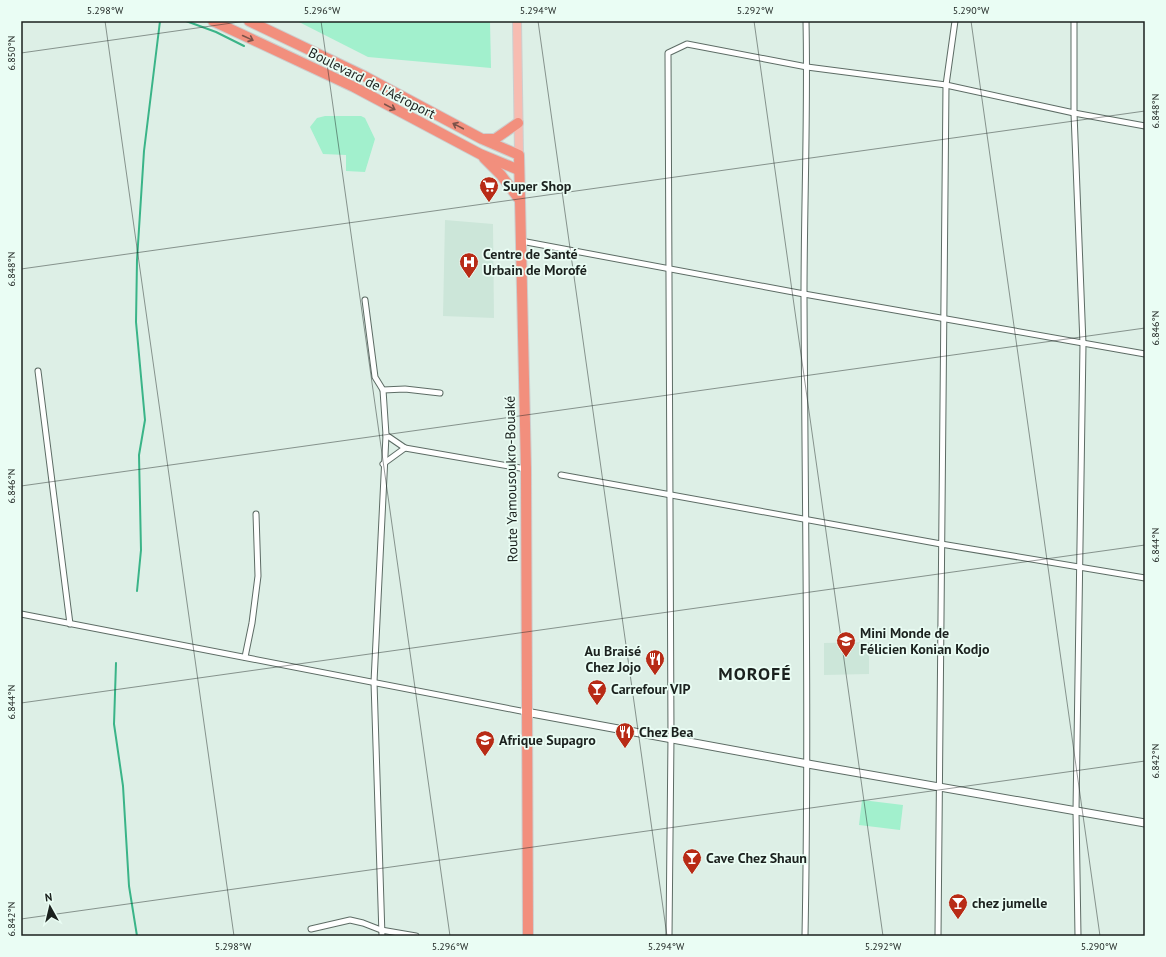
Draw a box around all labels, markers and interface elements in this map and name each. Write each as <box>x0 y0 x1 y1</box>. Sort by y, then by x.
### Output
text: 5.298°W <box>87 4 124 17</box>
text: 5.296°W <box>304 4 341 17</box>
text: 5.294°W <box>520 4 557 17</box>
text: 5.292°W <box>737 4 774 17</box>
text: 5.290°W <box>953 4 990 17</box>
one-way arrow <box>242 35 254 42</box>
text: 6.850°N <box>5 36 18 70</box>
street label: Boulevard de l'Aéroport <box>306 43 439 123</box>
text: 6.848°N <box>1149 94 1162 128</box>
one-way arrow <box>384 103 396 111</box>
one-way arrow <box>453 122 465 129</box>
supermarket icon: Super Shop <box>478 175 500 203</box>
place label: Super Shop <box>503 177 572 195</box>
place label: Centre de Santé Urbain de Morofé <box>483 245 587 279</box>
hospital icon: Centre de Santé Urbain de Morofé <box>458 251 480 279</box>
text: 6.848°N <box>5 252 18 286</box>
text: 6.846°N <box>1149 311 1162 345</box>
street label: Route Yamousoukro-Bouaké <box>501 396 521 562</box>
text: 6.846°N <box>5 469 18 503</box>
text: 6.844°N <box>1149 528 1162 562</box>
place label: Mini Monde de Félicien Konian Kodjo <box>860 624 990 658</box>
school or university icon: Mini Monde de Félicien Konian Kodjo <box>835 630 857 658</box>
place label: Au Braisé Chez Jojo <box>585 642 641 676</box>
restaurant icon: Au Braisé Chez Jojo <box>644 648 666 676</box>
district label: MOROFÉ <box>718 662 792 685</box>
bar icon: Carrefour VIP <box>586 678 608 706</box>
place label: Carrefour VIP <box>611 680 691 698</box>
text: 6.844°N <box>5 685 18 719</box>
restaurant icon: Chez Bea <box>614 721 636 749</box>
place label: Chez Bea <box>639 723 693 741</box>
school or university icon: Afrique Supagro <box>474 729 496 757</box>
place label: Afrique Supagro <box>499 731 596 749</box>
text: 6.842°N <box>1149 744 1162 778</box>
bar icon: Cave Chez Shaun <box>681 847 703 875</box>
place label: Cave Chez Shaun <box>706 849 807 867</box>
north arrow <box>30 887 70 927</box>
text: N <box>44 890 53 905</box>
bar icon: chez jumelle <box>947 892 969 920</box>
place label: chez jumelle <box>972 894 1047 912</box>
text: 6.842°N <box>5 902 18 936</box>
text: 5.298°W <box>215 940 252 953</box>
text: 5.296°W <box>432 940 469 953</box>
text: 5.294°W <box>648 940 685 953</box>
text: 5.292°W <box>865 940 902 953</box>
text: 5.290°W <box>1081 940 1118 953</box>

